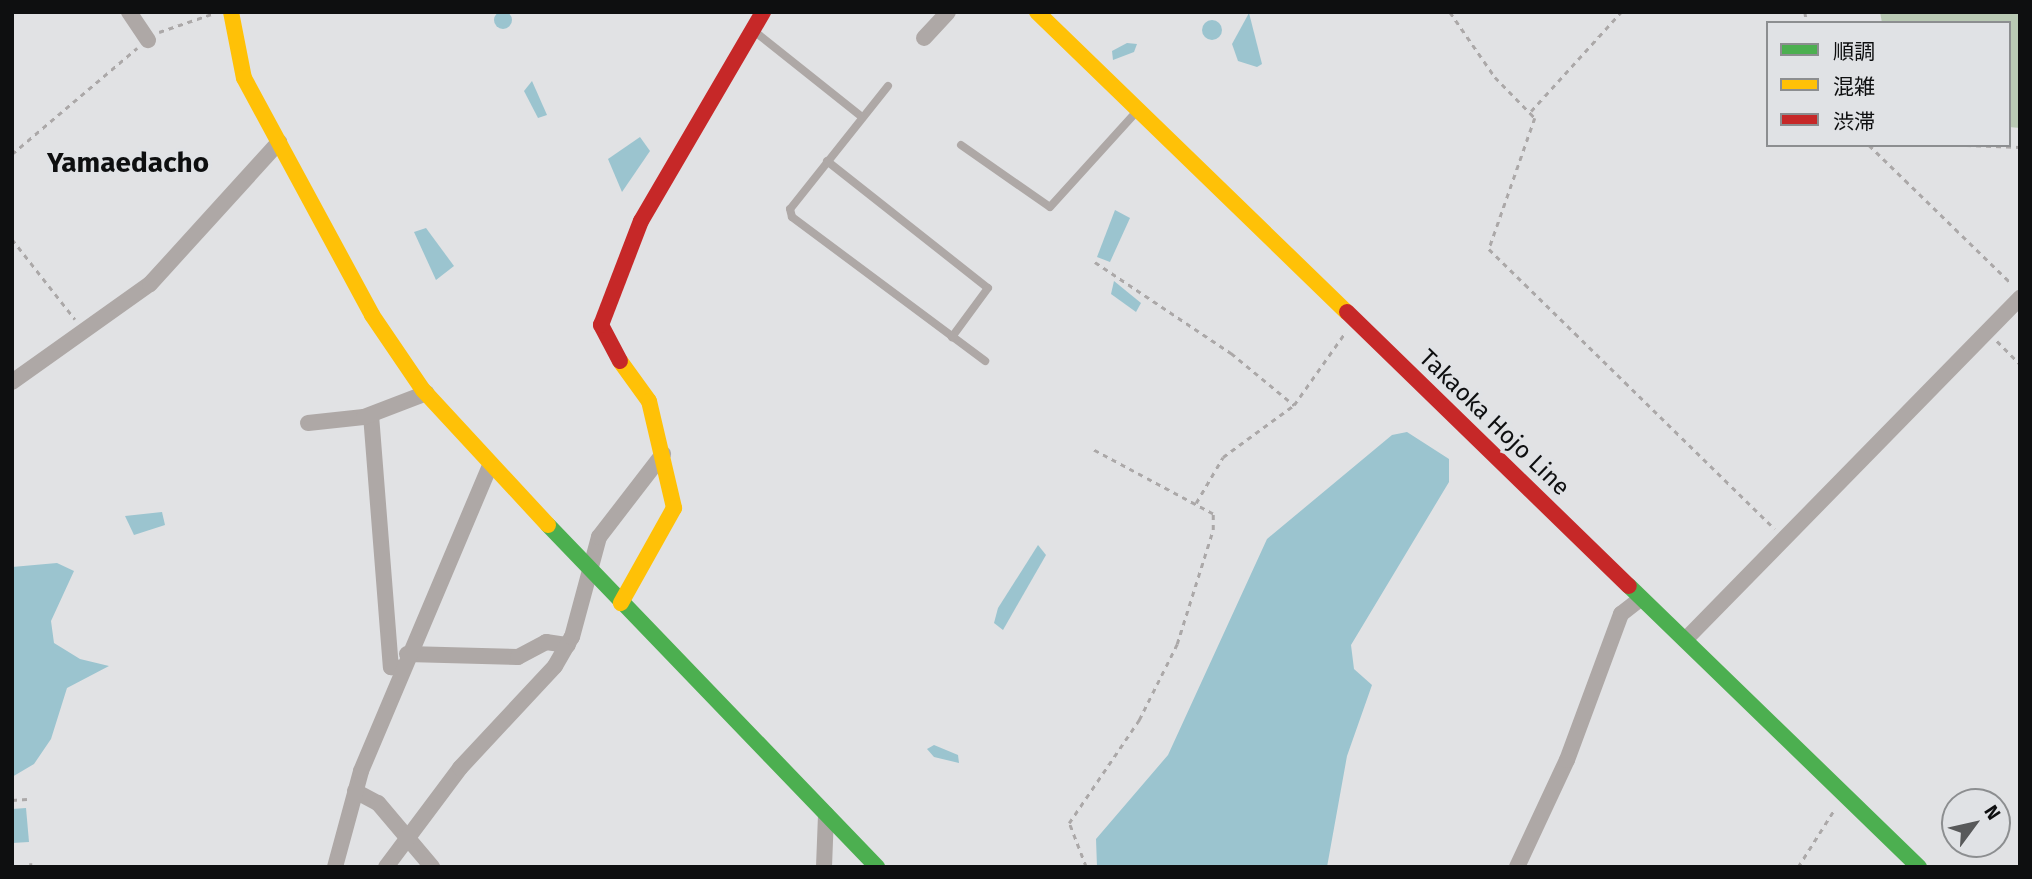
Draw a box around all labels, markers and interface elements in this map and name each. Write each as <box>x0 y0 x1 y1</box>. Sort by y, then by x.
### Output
legend <box>1766 21 2011 147</box>
text: 順調 <box>1833 39 1875 65</box>
text: 混雑 <box>1833 74 1875 100</box>
text: 渋滞 <box>1833 109 1875 135</box>
district label: Yamaedacho <box>47 146 209 180</box>
street label: Takaoka Hojo Line <box>1413 344 1575 502</box>
north arrow <box>1941 788 2011 858</box>
text: N <box>1979 801 2005 824</box>

